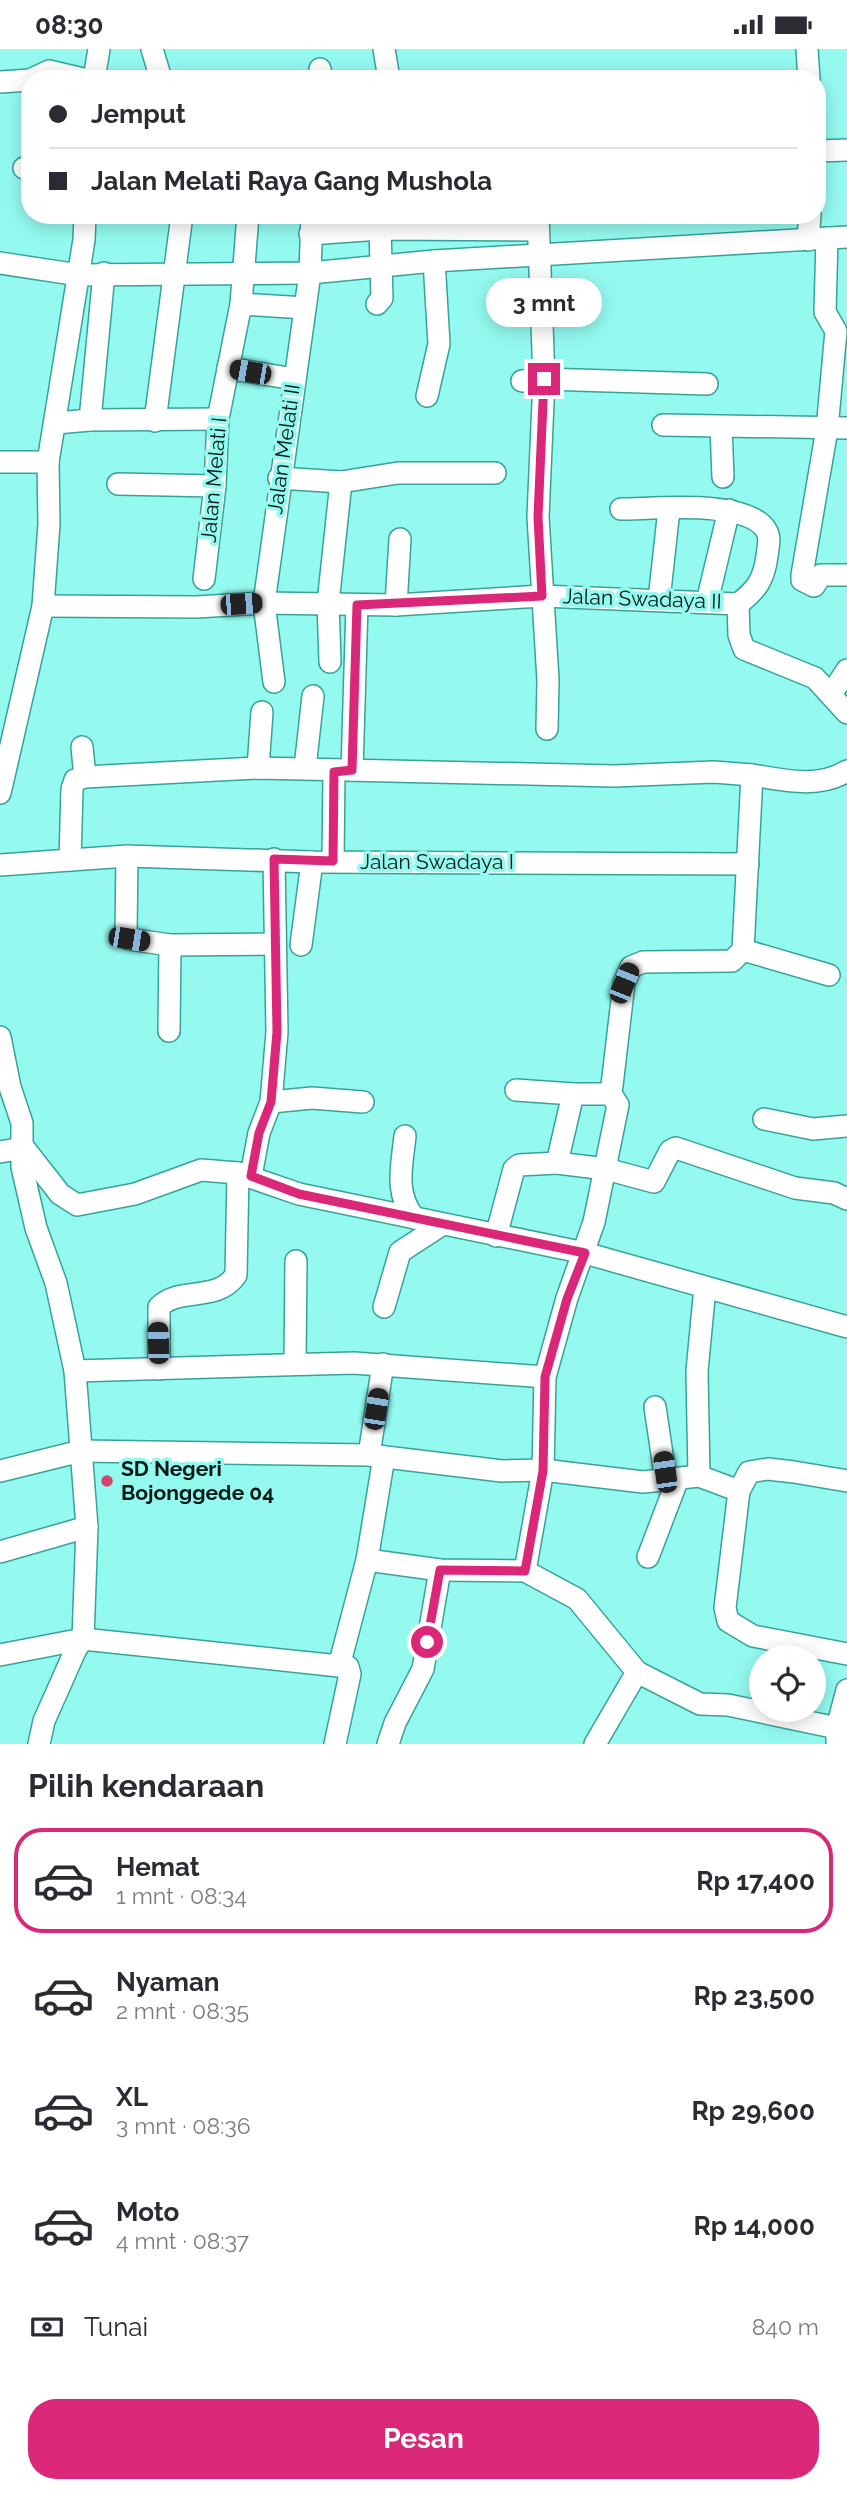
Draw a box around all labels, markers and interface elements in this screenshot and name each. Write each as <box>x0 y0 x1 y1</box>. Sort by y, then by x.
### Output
text: 08:30 <box>35 10 104 40</box>
text: Jemput <box>91 99 186 129</box>
text: Jalan Melati Raya Gang Mushola <box>91 166 492 196</box>
callout: 3 mnt <box>486 278 602 327</box>
text: 3 mnt <box>513 289 575 316</box>
car <box>228 358 273 386</box>
route end <box>528 363 560 395</box>
street label: Jalan Melati II <box>262 382 305 516</box>
street label: Jalan Melati I <box>196 416 231 544</box>
street label: Jalan Swadaya II <box>562 583 722 614</box>
car <box>220 592 263 616</box>
street label: Jalan Swadaya I <box>360 849 514 874</box>
car <box>107 925 152 953</box>
car <box>607 960 642 1006</box>
car <box>147 1322 170 1364</box>
car <box>363 1387 390 1431</box>
car <box>652 1450 679 1494</box>
place label: SD Negeri Bojonggede 04 <box>121 1456 274 1505</box>
marker: SD Negeri Bojonggede 04 <box>99 1473 115 1489</box>
route start <box>411 1626 443 1658</box>
map controls <box>749 1645 826 1722</box>
button: locate <box>749 1645 826 1722</box>
text: Pilih kendaraan <box>28 1767 264 1804</box>
icon: car <box>32 1849 95 1912</box>
text: Hemat <box>116 1852 200 1882</box>
text: Rp 17,400 <box>696 1866 815 1896</box>
text: 1 mnt · 08:34 <box>116 1882 247 1909</box>
icon: car <box>32 1964 95 2027</box>
text: Nyaman <box>116 1967 220 1997</box>
text: Rp 23,500 <box>694 1981 815 2011</box>
text: 2 mnt · 08:35 <box>116 1997 249 2024</box>
icon: car <box>32 2079 95 2142</box>
text: XL <box>116 2082 148 2112</box>
text: Rp 29,600 <box>691 2096 815 2126</box>
text: 3 mnt · 08:36 <box>116 2112 251 2139</box>
icon: car <box>32 2194 95 2257</box>
text: Moto <box>116 2197 179 2227</box>
text: Rp 14,000 <box>694 2211 815 2241</box>
text: 4 mnt · 08:37 <box>116 2227 249 2254</box>
icon: cash <box>28 2308 66 2346</box>
text: Tunai <box>84 2312 148 2342</box>
text: 840 m <box>752 2313 819 2340</box>
button: Pesan <box>28 2399 819 2479</box>

